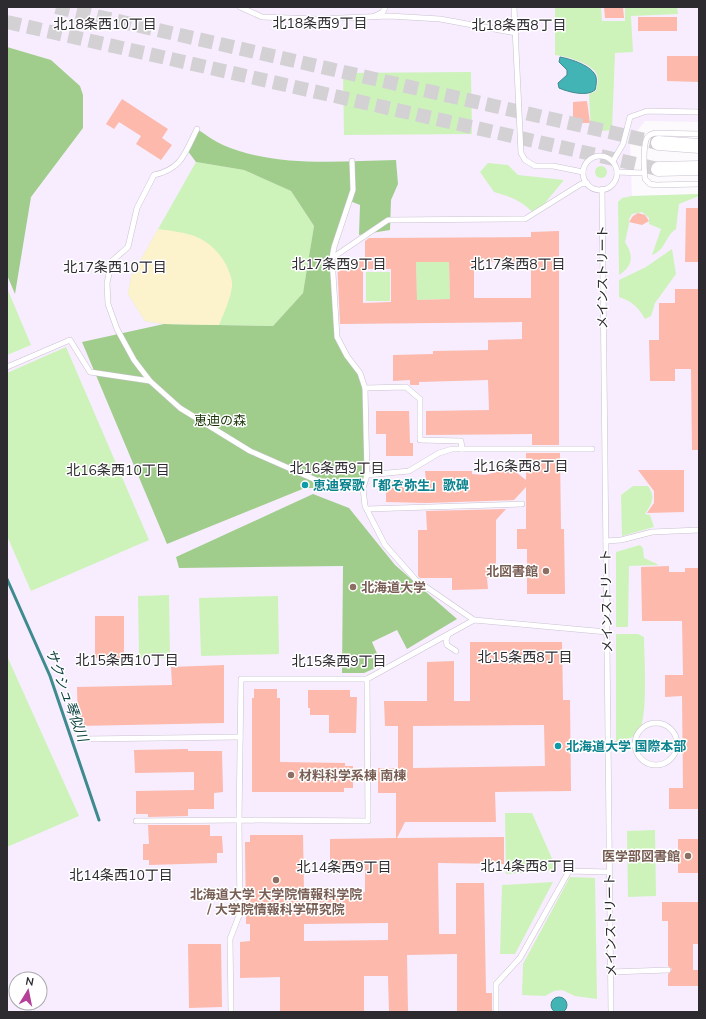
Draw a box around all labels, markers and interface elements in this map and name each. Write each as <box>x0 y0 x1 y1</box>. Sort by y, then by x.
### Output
district label: 北18条西9丁目 <box>272 14 368 33</box>
district label: 北18条西10丁目 <box>53 15 157 34</box>
district label: 北18条西8丁目 <box>471 16 567 35</box>
street label: メインストリート <box>594 225 612 329</box>
district label: 北17条西9丁目 <box>291 255 387 274</box>
district label: 北17条西8丁目 <box>470 255 566 274</box>
district label: 北17条西10丁目 <box>63 258 167 277</box>
park label: 恵迪の森 <box>194 412 246 430</box>
district label: 北16条西8丁目 <box>473 457 569 476</box>
district label: 北16条西9丁目 <box>289 459 385 478</box>
district label: 北16条西10丁目 <box>66 461 170 480</box>
place label: 恵迪寮歌「都ぞ弥生」歌碑 <box>313 477 469 495</box>
marker: 恵迪寮歌「都ぞ弥生」歌碑 <box>300 480 310 490</box>
street label: メインストリート <box>597 549 617 653</box>
place label: 北図書館 <box>486 563 538 581</box>
marker: 北図書館 <box>541 566 551 576</box>
place label: 北海道大学 <box>361 579 426 597</box>
marker: 北海道大学 <box>348 582 358 592</box>
water label: サクシュ琴似川 <box>41 646 93 746</box>
district label: 北15条西8丁目 <box>477 648 573 667</box>
district label: 北15条西10丁目 <box>75 651 179 670</box>
district label: 北15条西9丁目 <box>291 652 387 671</box>
place label: 北海道大学 国際本部 <box>566 738 687 756</box>
marker: 北海道大学 国際本部 <box>553 741 563 751</box>
place label: 材料科学系棟 南棟 <box>299 767 407 785</box>
marker: 材料科学系棟 南棟 <box>286 770 296 780</box>
place label: 医学部図書館 <box>602 848 680 866</box>
marker: 医学部図書館 <box>683 851 693 861</box>
district label: 北14条西8丁目 <box>480 857 576 876</box>
district label: 北14条西9丁目 <box>296 858 392 877</box>
district label: 北14条西10丁目 <box>69 866 173 885</box>
street label: メインストリート <box>601 873 621 977</box>
marker: 北海道大学 大学院情報科学院 / 大学院情報科学研究院 <box>271 875 281 885</box>
place label: 北海道大学 大学院情報科学院 / 大学院情報科学研究院 <box>190 886 362 919</box>
north arrow <box>8 971 48 1011</box>
text: N <box>24 974 35 990</box>

